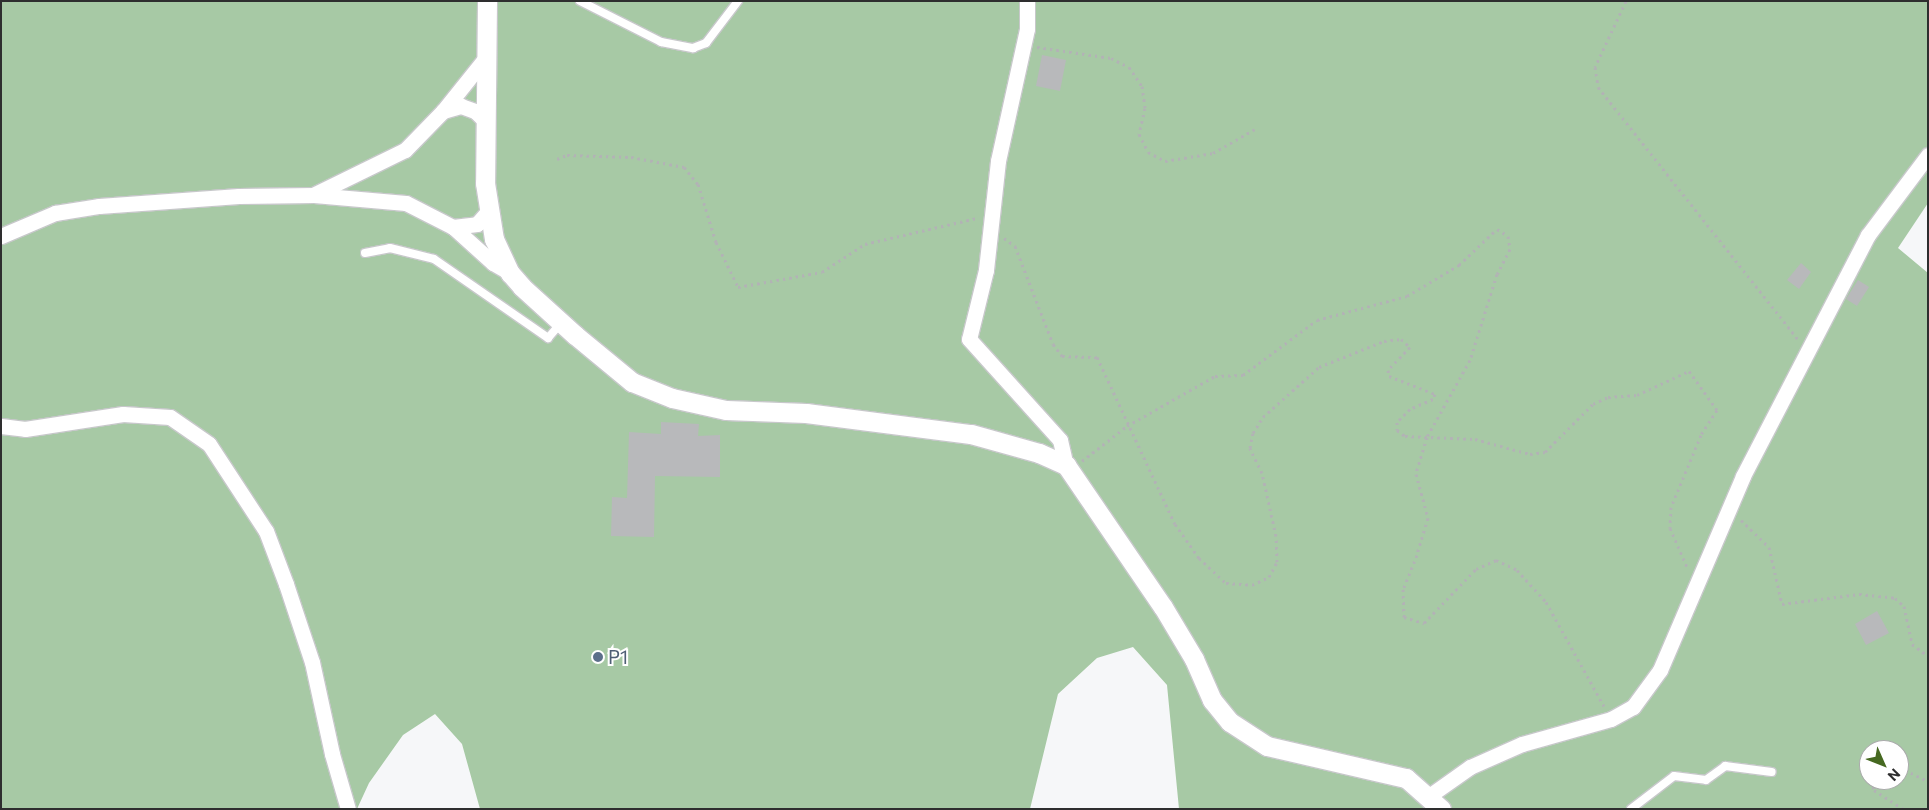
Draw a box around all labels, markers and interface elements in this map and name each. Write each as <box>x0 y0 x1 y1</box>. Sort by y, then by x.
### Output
place label: P1 <box>608 646 628 668</box>
marker: P1 <box>592 651 604 663</box>
north arrow <box>1859 740 1909 790</box>
text: N <box>1885 765 1904 785</box>

